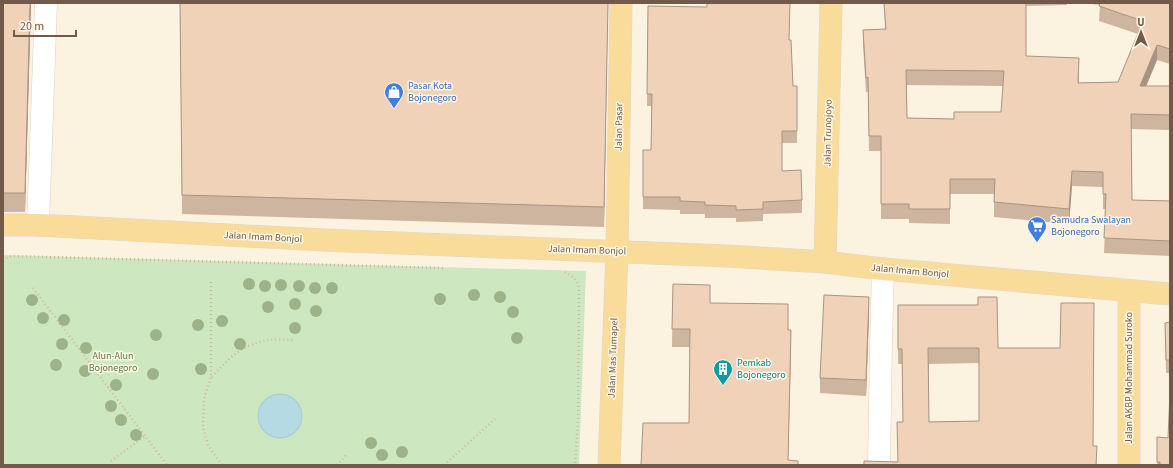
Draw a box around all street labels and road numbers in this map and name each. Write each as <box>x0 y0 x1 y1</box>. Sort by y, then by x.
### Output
street label: Jalan Trunojoyo <box>820 99 836 167</box>
street label: Jalan Pasar <box>612 102 626 151</box>
street label: Jalan Imam Bonjol <box>224 228 303 246</box>
street label: Jalan Imam Bonjol <box>548 242 627 258</box>
street label: Jalan Imam Bonjol <box>870 261 950 281</box>
street label: Jalan AKBP Mohammad Suroko <box>1122 312 1136 444</box>
street label: Jalan Mas Tumapel <box>605 317 621 398</box>

